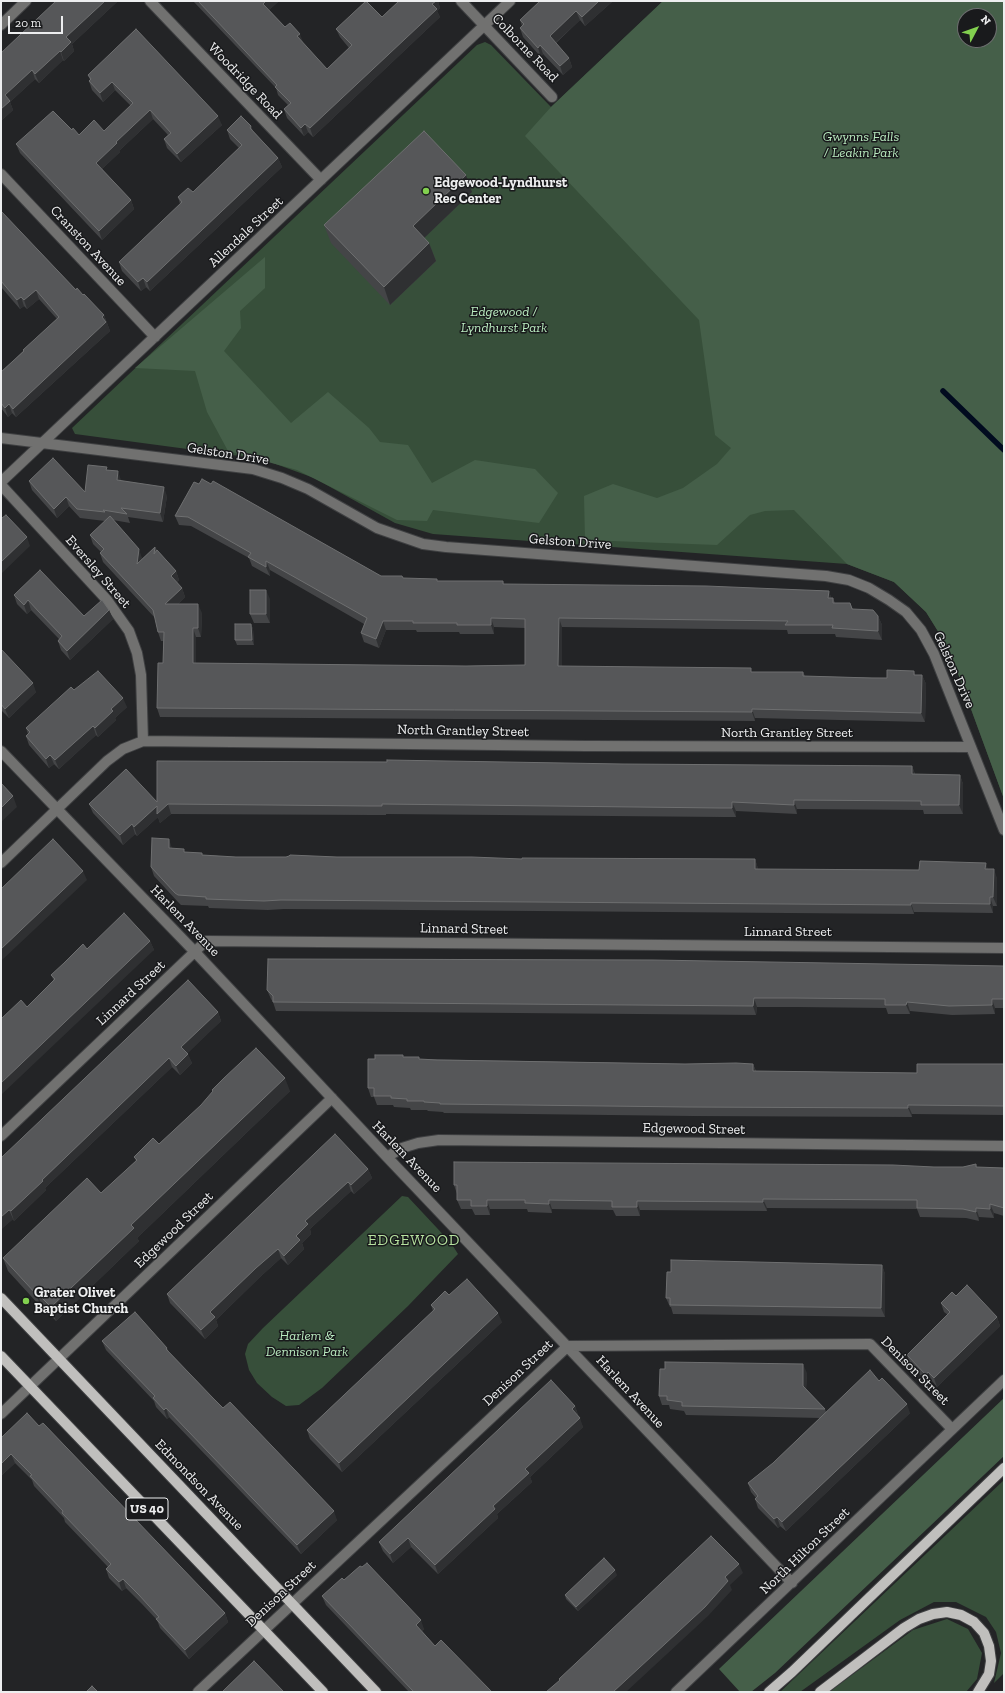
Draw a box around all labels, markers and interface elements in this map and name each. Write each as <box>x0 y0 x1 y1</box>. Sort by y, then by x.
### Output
scale bar <box>10 8 65 34</box>
north arrow <box>957 8 997 48</box>
street label: Colborne Road <box>488 10 562 86</box>
text: N <box>978 13 993 28</box>
text: 20 m <box>15 16 41 30</box>
street label: Woodridge Road <box>204 39 286 123</box>
park label: Gwynns Falls / Leakin Park <box>823 129 899 162</box>
place label: Edgewood-Lyndhurst Rec Center <box>434 175 567 208</box>
marker: Edgewood-Lyndhurst Rec Center <box>421 186 431 196</box>
street label: Allendale Street <box>205 193 287 271</box>
street label: Cranston Avenue <box>46 202 130 290</box>
park label: Edgewood / Lyndhurst Park <box>461 304 547 336</box>
street label: Gelston Drive <box>186 439 270 469</box>
street label: Gelston Drive <box>528 531 612 553</box>
street label: Eversley Street <box>62 532 134 612</box>
street label: Gelston Drive <box>930 629 978 711</box>
street label: North Grantley Street <box>397 721 529 741</box>
street label: North Grantley Street <box>721 725 853 741</box>
street label: Harlem Avenue <box>147 882 223 960</box>
street label: Linnard Street <box>420 920 508 938</box>
street label: Linnard Street <box>744 924 832 940</box>
street label: Linnard Street <box>93 957 169 1029</box>
street label: Harlem Avenue <box>369 1118 445 1196</box>
street label: Edgewood Street <box>642 1120 746 1138</box>
street label: Edgewood Street <box>131 1188 217 1272</box>
district label: EDGEWOOD <box>368 1232 460 1250</box>
place label: Grater Olivet Baptist Church <box>34 1285 128 1318</box>
marker: Grater Olivet Baptist Church <box>21 1296 31 1306</box>
park label: Harlem & Dennison Park <box>266 1328 348 1360</box>
street label: Denison Street <box>877 1333 953 1409</box>
street label: Denison Street <box>479 1336 557 1410</box>
street label: Harlem Avenue <box>592 1352 668 1432</box>
street label: Edmondson Avenue <box>151 1436 247 1534</box>
road number: US 40 <box>126 1498 168 1520</box>
street label: North Hilton Street <box>757 1504 853 1598</box>
street label: Denison Street <box>242 1557 320 1631</box>

